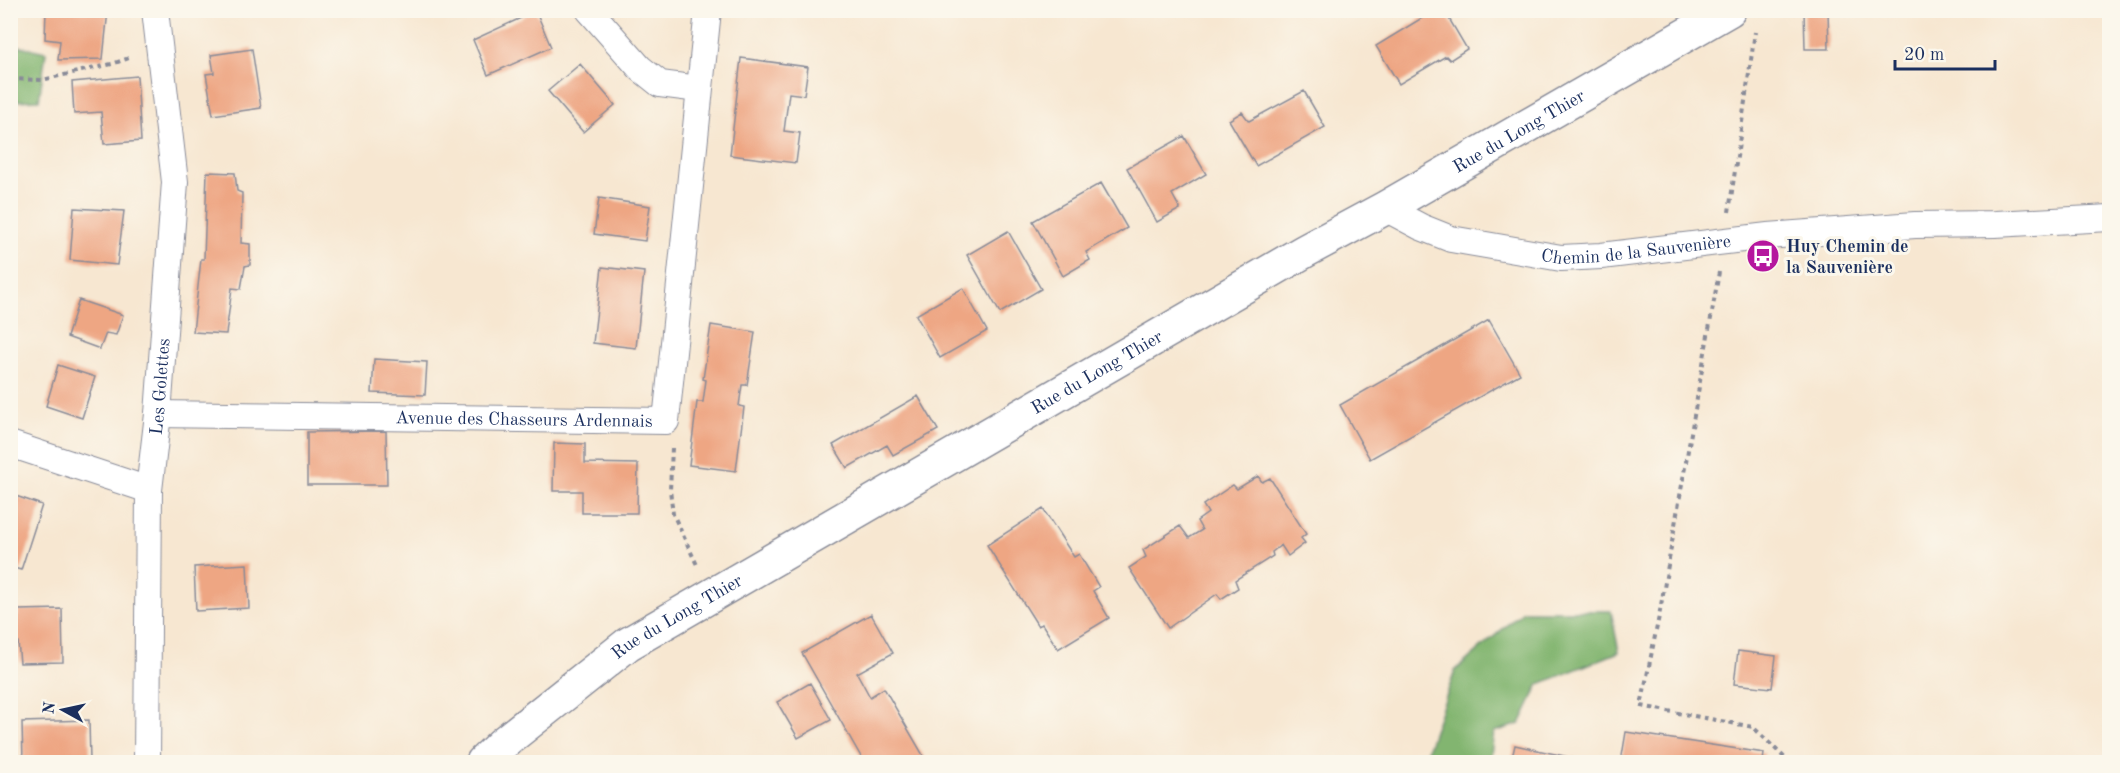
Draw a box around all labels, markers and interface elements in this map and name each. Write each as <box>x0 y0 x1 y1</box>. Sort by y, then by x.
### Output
scale bar <box>1895 33 1996 71</box>
text: 20 m <box>1904 46 1944 64</box>
street label: Rue du Long Thier <box>1450 87 1589 177</box>
street label: Chemin de la Sauvenière <box>1539 233 1732 268</box>
bus stop icon: Huy Chemin de la Sauvenière <box>1745 238 1781 274</box>
place label: Huy Chemin de la Sauvenière <box>1786 238 1909 277</box>
street label: Rue du Long Thier <box>1028 327 1167 418</box>
street label: Les Golettes <box>148 337 174 436</box>
street label: Avenue des Chasseurs Ardennais <box>395 409 653 431</box>
street label: Rue du Long Thier <box>609 571 746 663</box>
north arrow <box>33 680 93 740</box>
text: N <box>41 700 59 715</box>

